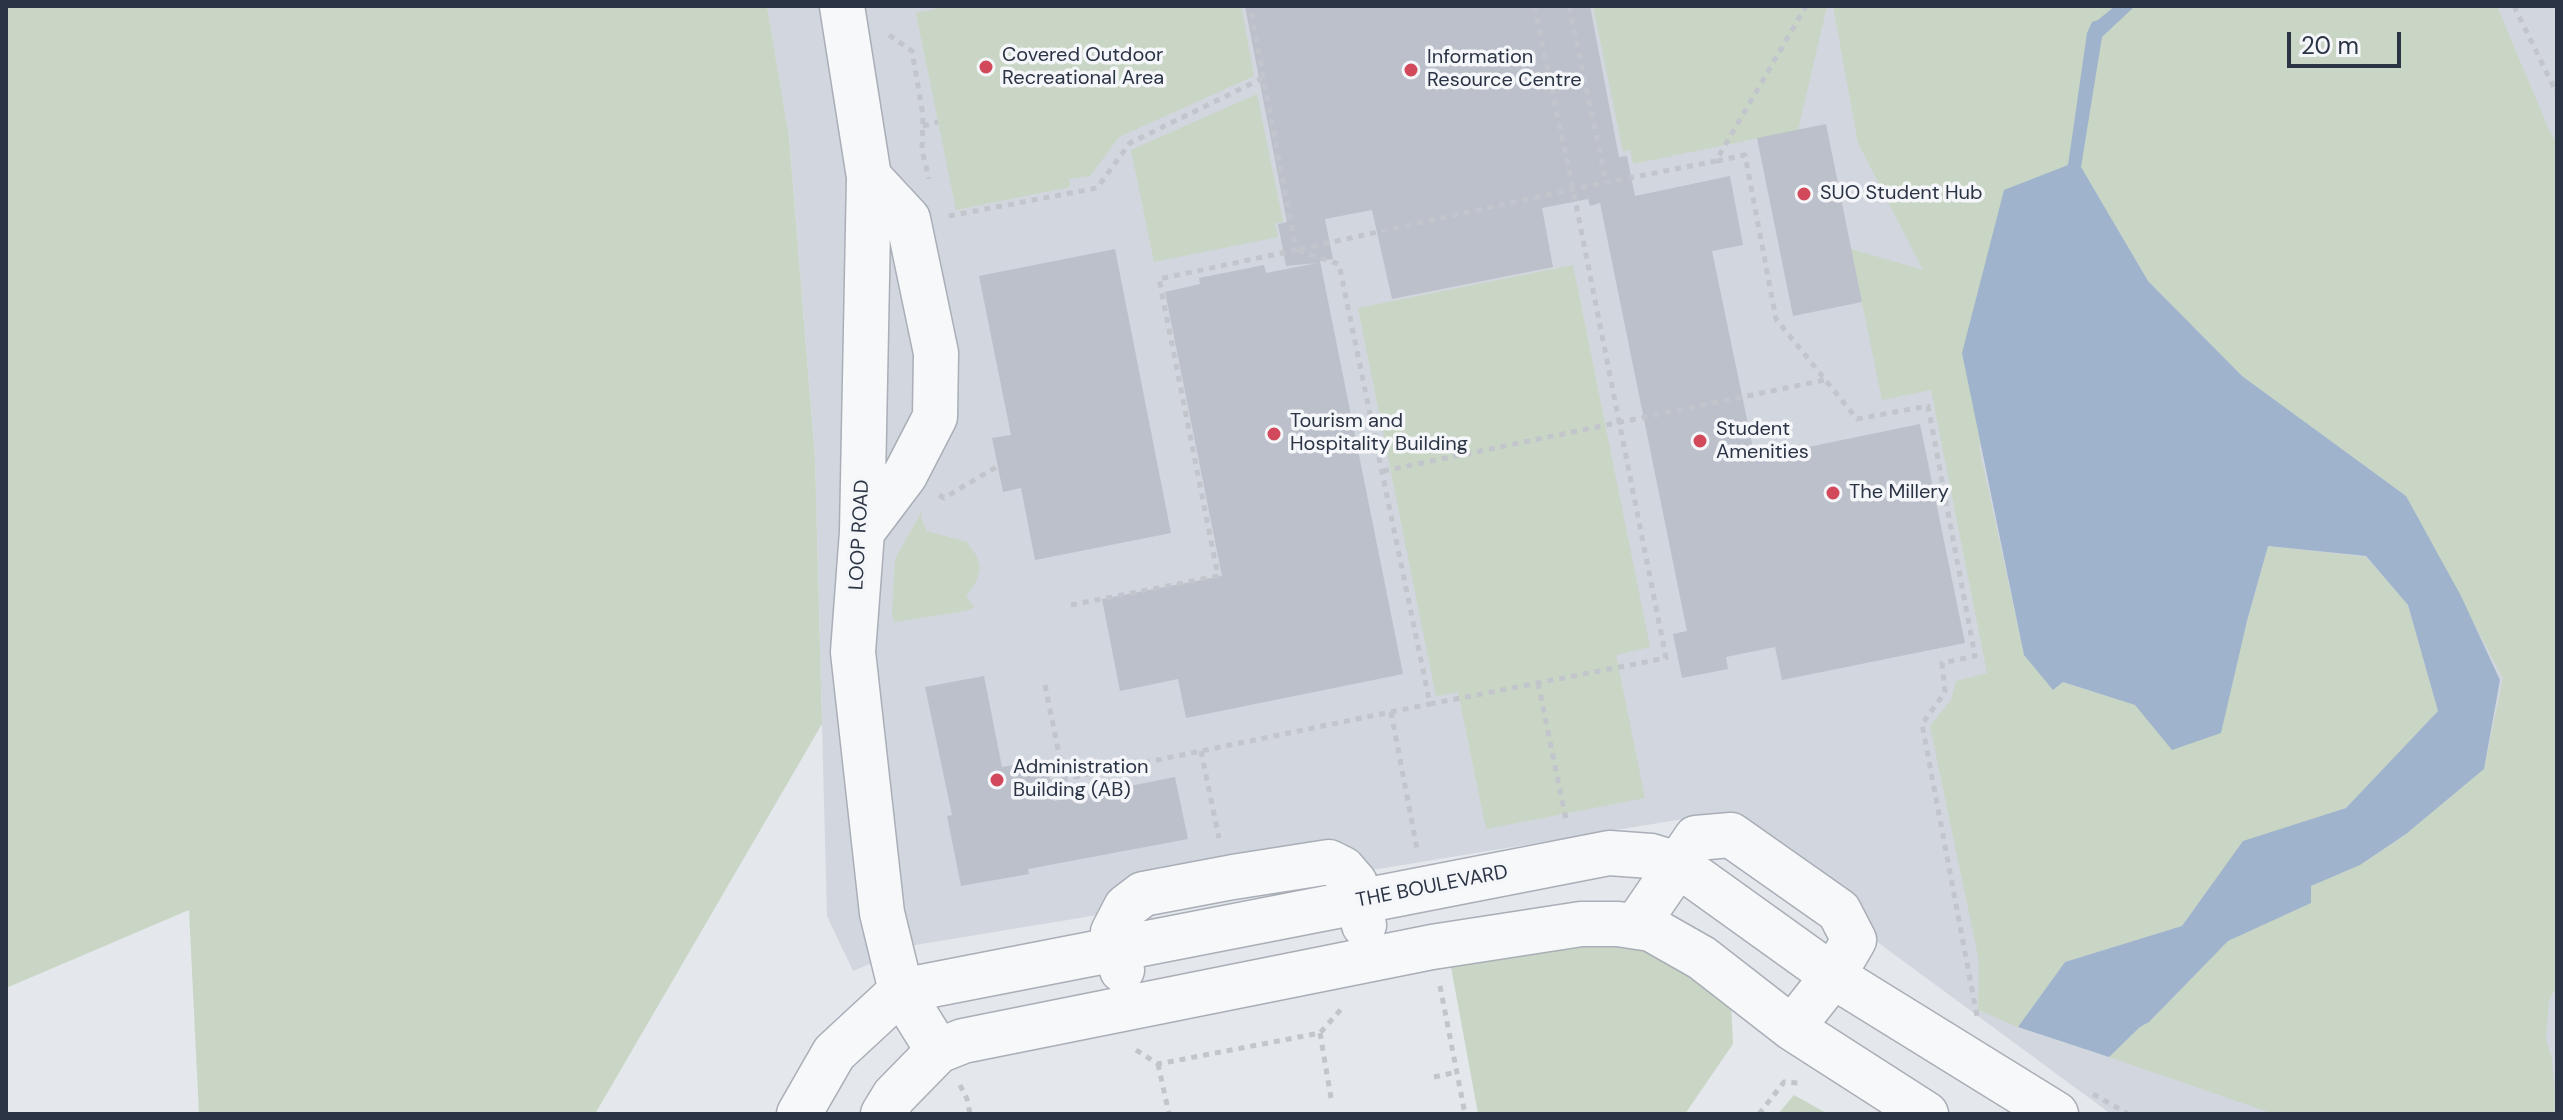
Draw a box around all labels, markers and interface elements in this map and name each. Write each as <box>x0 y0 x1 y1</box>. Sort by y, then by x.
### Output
scale bar <box>2291 16 2405 66</box>
text: 20 m <box>2301 30 2359 61</box>
place label: Covered Outdoor Recreational Area <box>1002 44 1164 91</box>
place label: Information Resource Centre <box>1427 46 1582 93</box>
marker: Covered Outdoor Recreational Area <box>977 58 995 76</box>
marker: Information Resource Centre <box>1402 61 1420 79</box>
place label: SUO Student Hub <box>1820 182 1983 206</box>
marker: SUO Student Hub <box>1795 185 1813 203</box>
place label: Tourism and Hospitality Building <box>1290 410 1468 457</box>
place label: Student Amenities <box>1716 418 1809 465</box>
marker: Tourism and Hospitality Building <box>1265 425 1283 443</box>
marker: Student Amenities <box>1691 432 1709 450</box>
street label: LOOP ROAD <box>845 479 875 591</box>
place label: The Millery <box>1849 481 1949 505</box>
marker: The Millery <box>1824 484 1842 502</box>
place label: Administration Building (AB) <box>1013 756 1149 803</box>
marker: Administration Building (AB) <box>988 771 1006 789</box>
street label: THE BOULEVARD <box>1354 860 1510 914</box>

